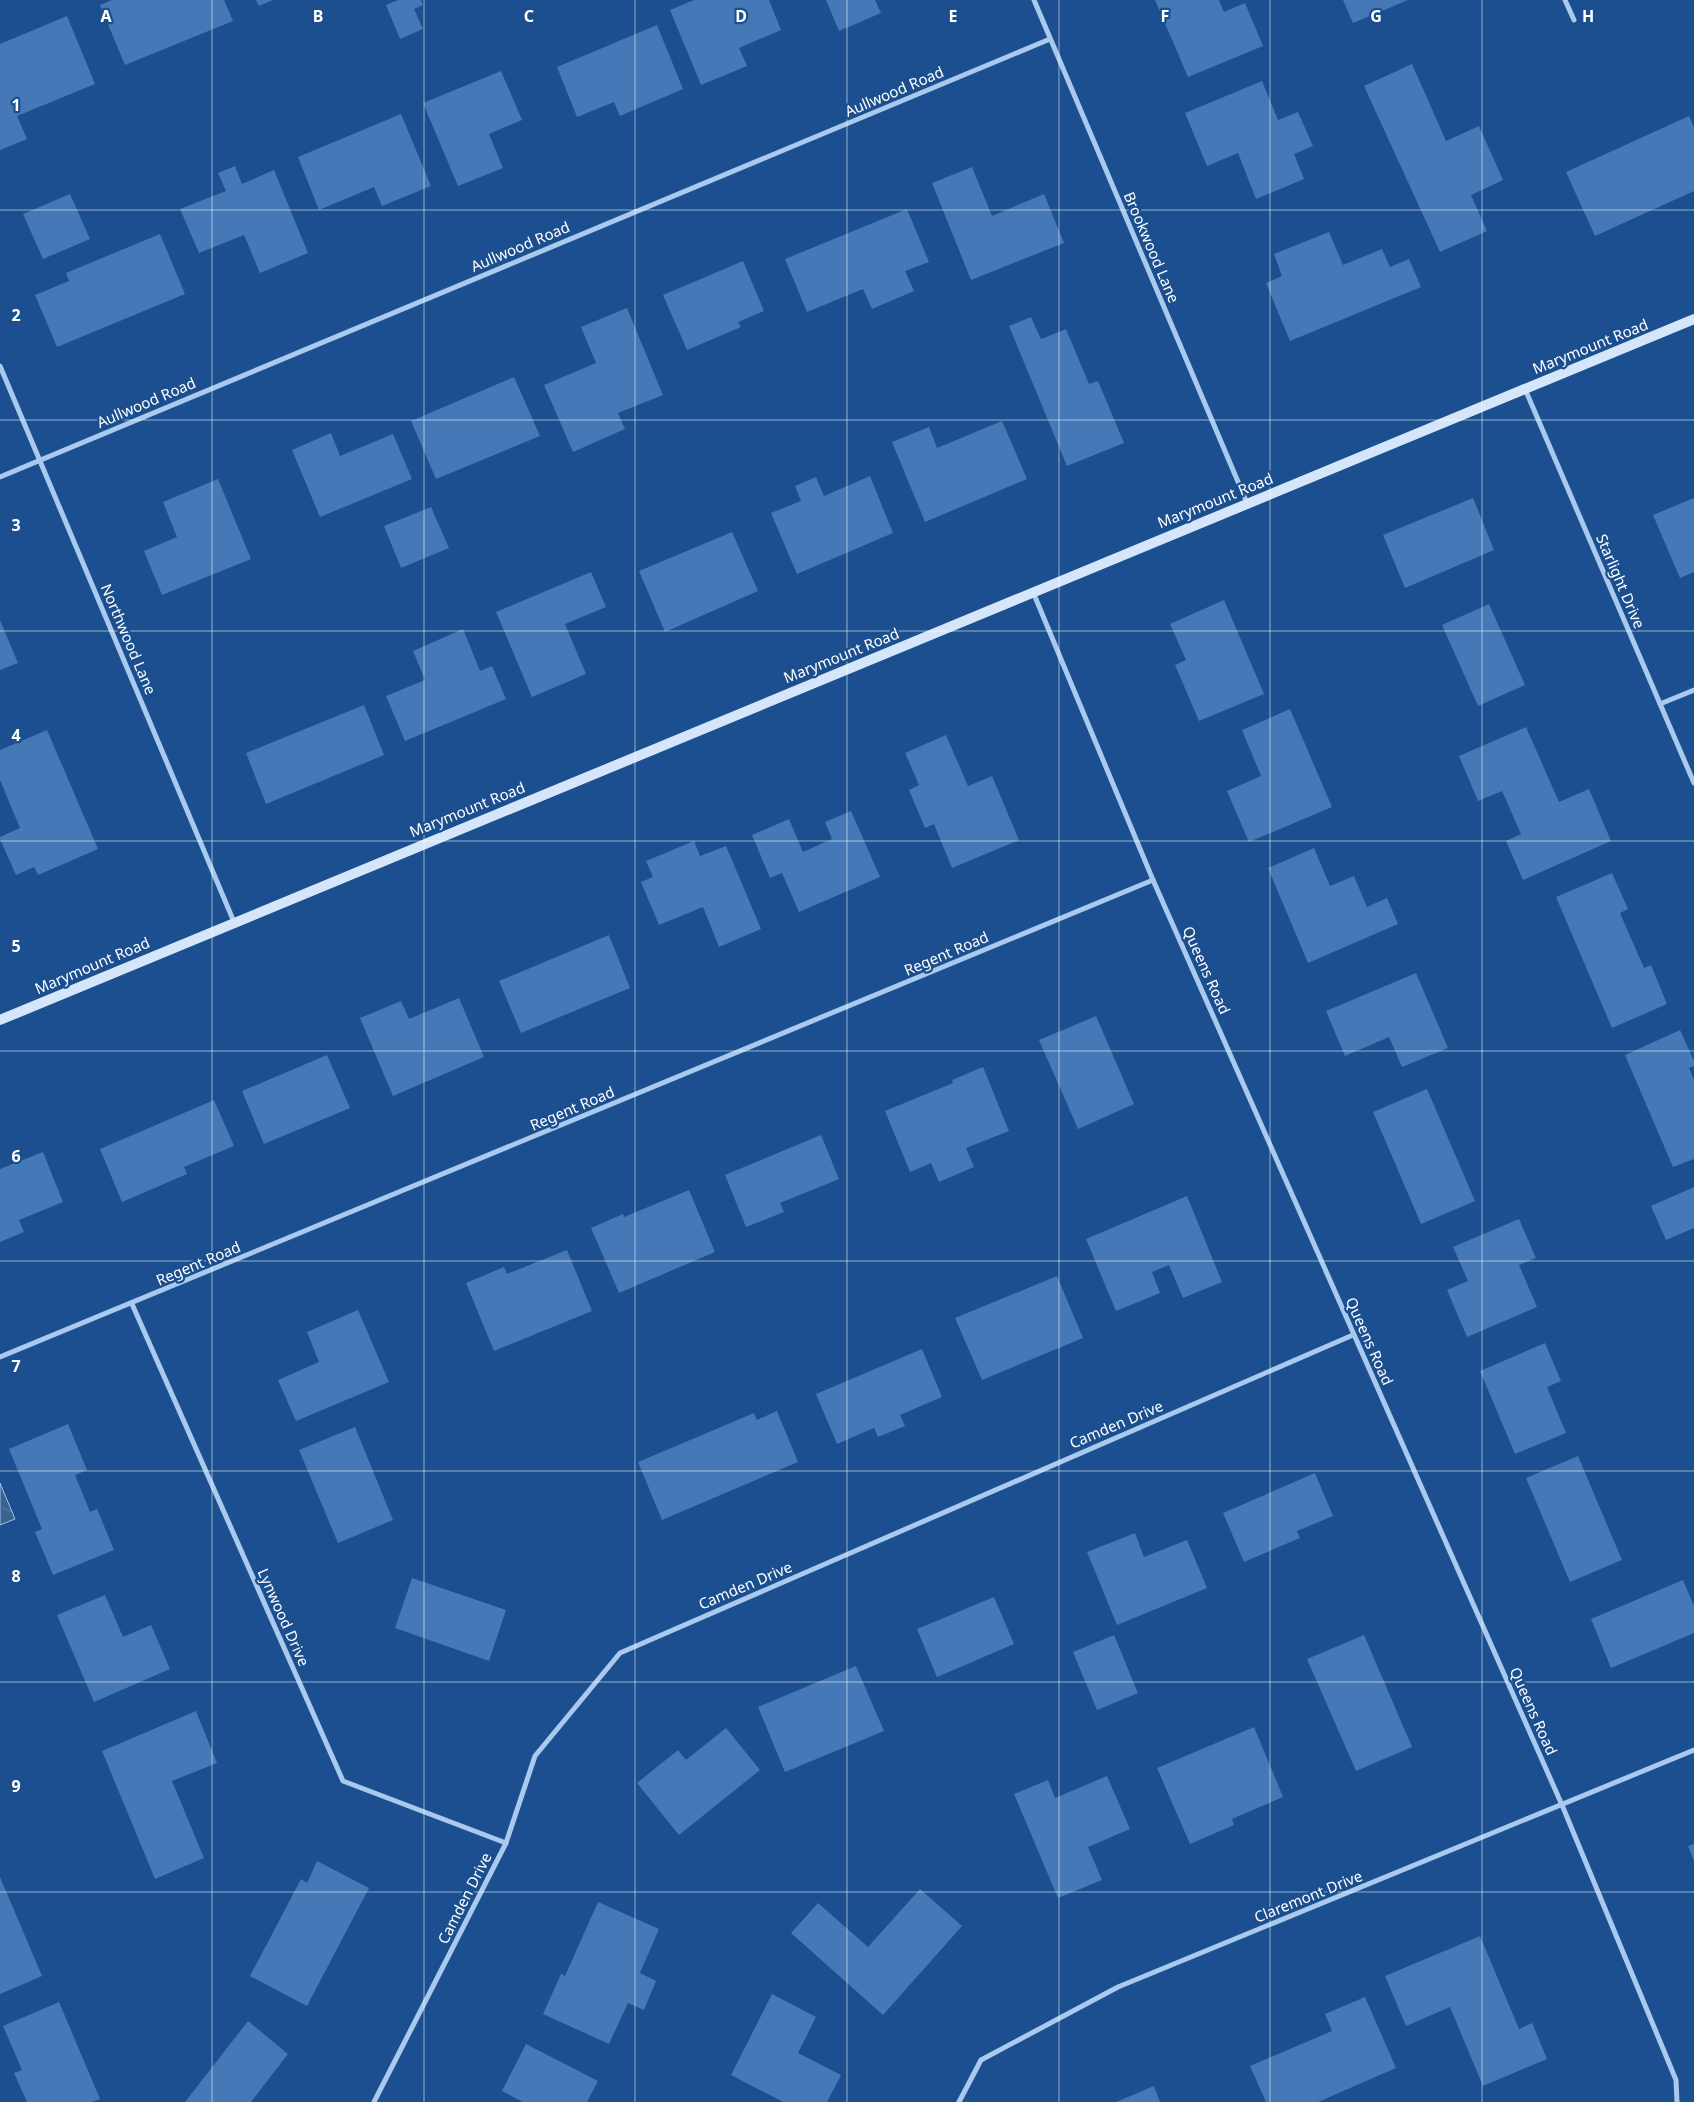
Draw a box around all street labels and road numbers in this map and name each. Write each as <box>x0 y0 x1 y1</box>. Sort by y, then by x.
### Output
street label: Aullwood Road <box>841 61 947 121</box>
street label: Brookwood Lane <box>1120 188 1184 306</box>
street label: Aullwood Road <box>467 216 573 276</box>
street label: Marymount Road <box>1529 314 1651 378</box>
street label: Aullwood Road <box>93 372 199 432</box>
street label: Marymount Road <box>1154 468 1276 532</box>
street label: Starlight Drive <box>1592 531 1650 631</box>
street label: Northwood Lane <box>97 581 161 697</box>
street label: Marymount Road <box>780 623 902 687</box>
street label: Marymount Road <box>406 777 528 841</box>
street label: Queens Road <box>1179 923 1235 1017</box>
street label: Regent Road <box>901 926 991 980</box>
street label: Marymount Road <box>32 932 152 998</box>
street label: Regent Road <box>527 1081 617 1135</box>
street label: Regent Road <box>153 1236 243 1290</box>
street label: Queens Road <box>1342 1294 1398 1388</box>
street label: Camden Drive <box>1066 1395 1166 1453</box>
street label: Camden Drive <box>695 1556 795 1614</box>
street label: Lynwood Drive <box>254 1565 314 1669</box>
street label: Queens Road <box>1506 1664 1562 1758</box>
street label: Camden Drive <box>432 1849 496 1947</box>
street label: Claremont Drive <box>1251 1865 1365 1927</box>

